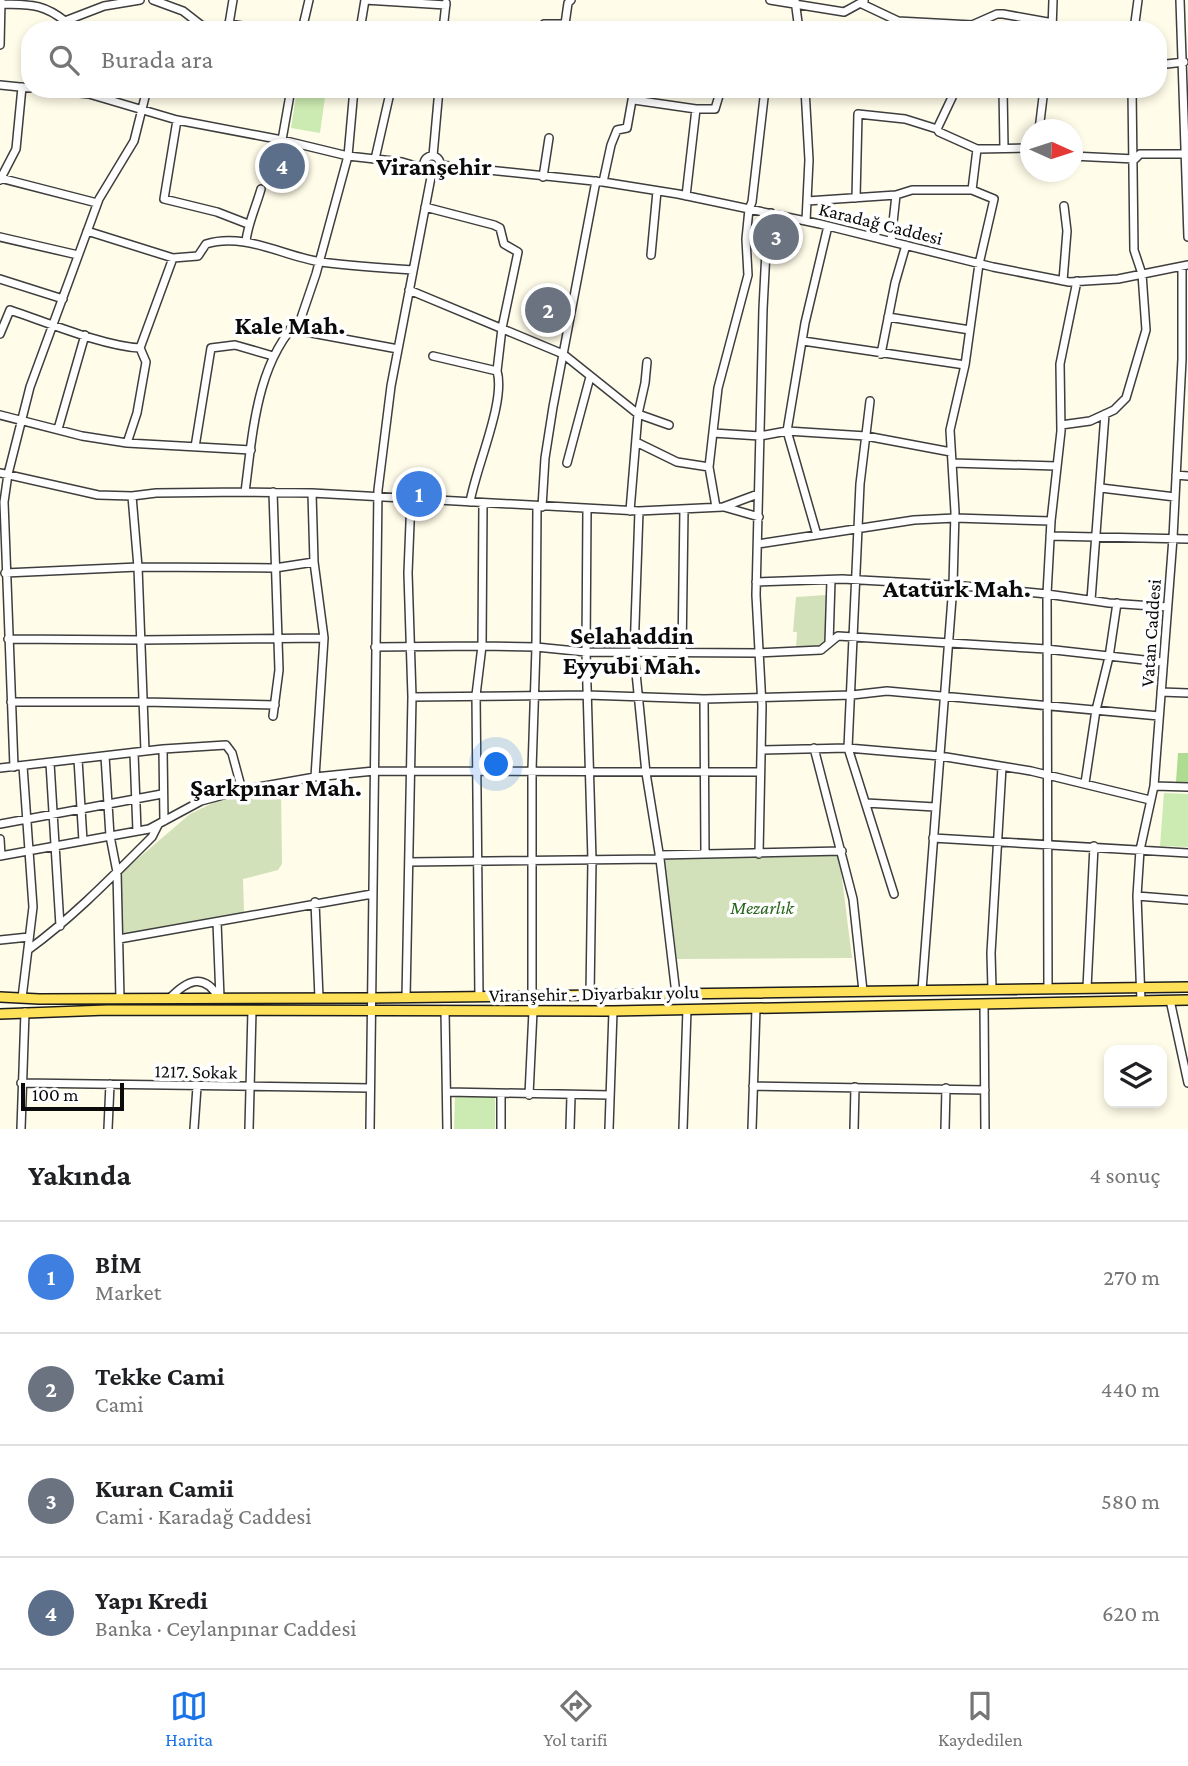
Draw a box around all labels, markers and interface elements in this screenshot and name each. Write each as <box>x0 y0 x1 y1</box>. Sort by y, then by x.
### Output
search box <box>21 21 1167 98</box>
icon: search <box>45 41 83 79</box>
text: Burada ara <box>101 45 213 74</box>
north arrow <box>1020 119 1083 182</box>
pin: 4 <box>259 140 305 192</box>
district label: Viranşehir <box>375 152 492 181</box>
street label: Karadağ Caddesi <box>817 198 945 249</box>
pin: 3 <box>753 211 799 263</box>
pin: 2 <box>525 284 571 336</box>
district label: Kale Mah. <box>234 311 346 340</box>
pin: 1 <box>396 468 442 520</box>
district label: Atatürk Mah. <box>882 574 1031 603</box>
street label: Vatan Caddesi <box>1136 578 1165 688</box>
district label: Selahaddin Eyyubi Mah. <box>563 621 701 680</box>
your location <box>479 747 513 781</box>
district label: Şarkpınar Mah. <box>190 773 362 802</box>
park label: Mezarlık <box>729 897 795 918</box>
street label: Viranşehir - Diyarbakır yolu <box>489 981 699 1006</box>
map controls <box>1104 1045 1167 1108</box>
button: layers <box>1104 1045 1167 1108</box>
street label: 1217. Sokak <box>154 1060 238 1083</box>
scale bar <box>21 1080 124 1112</box>
text: 100 m <box>32 1084 79 1105</box>
text: Yakında <box>28 1158 131 1191</box>
text: 4 sonuç <box>1089 1162 1160 1188</box>
text: BİM <box>95 1250 142 1279</box>
text: 1 <box>47 1264 55 1290</box>
text: 270 m <box>1103 1264 1160 1290</box>
text: Market <box>95 1279 161 1305</box>
text: Tekke Cami <box>95 1362 225 1391</box>
text: 2 <box>45 1376 57 1402</box>
text: 440 m <box>1101 1376 1160 1402</box>
text: Cami <box>95 1391 144 1417</box>
text: Kuran Camii <box>95 1474 234 1503</box>
text: 3 <box>45 1488 57 1514</box>
text: 580 m <box>1101 1488 1160 1514</box>
text: Cami · Karadağ Caddesi <box>95 1503 311 1529</box>
text: Yapı Kredi <box>95 1586 208 1615</box>
text: 4 <box>45 1600 57 1626</box>
text: 620 m <box>1102 1600 1160 1626</box>
text: Banka · Ceylanpınar Caddesi <box>95 1615 356 1641</box>
tab: Harita <box>165 1687 213 1750</box>
tab: Yol tarifi <box>544 1687 608 1750</box>
tab: Kaydedilen <box>938 1687 1023 1750</box>

